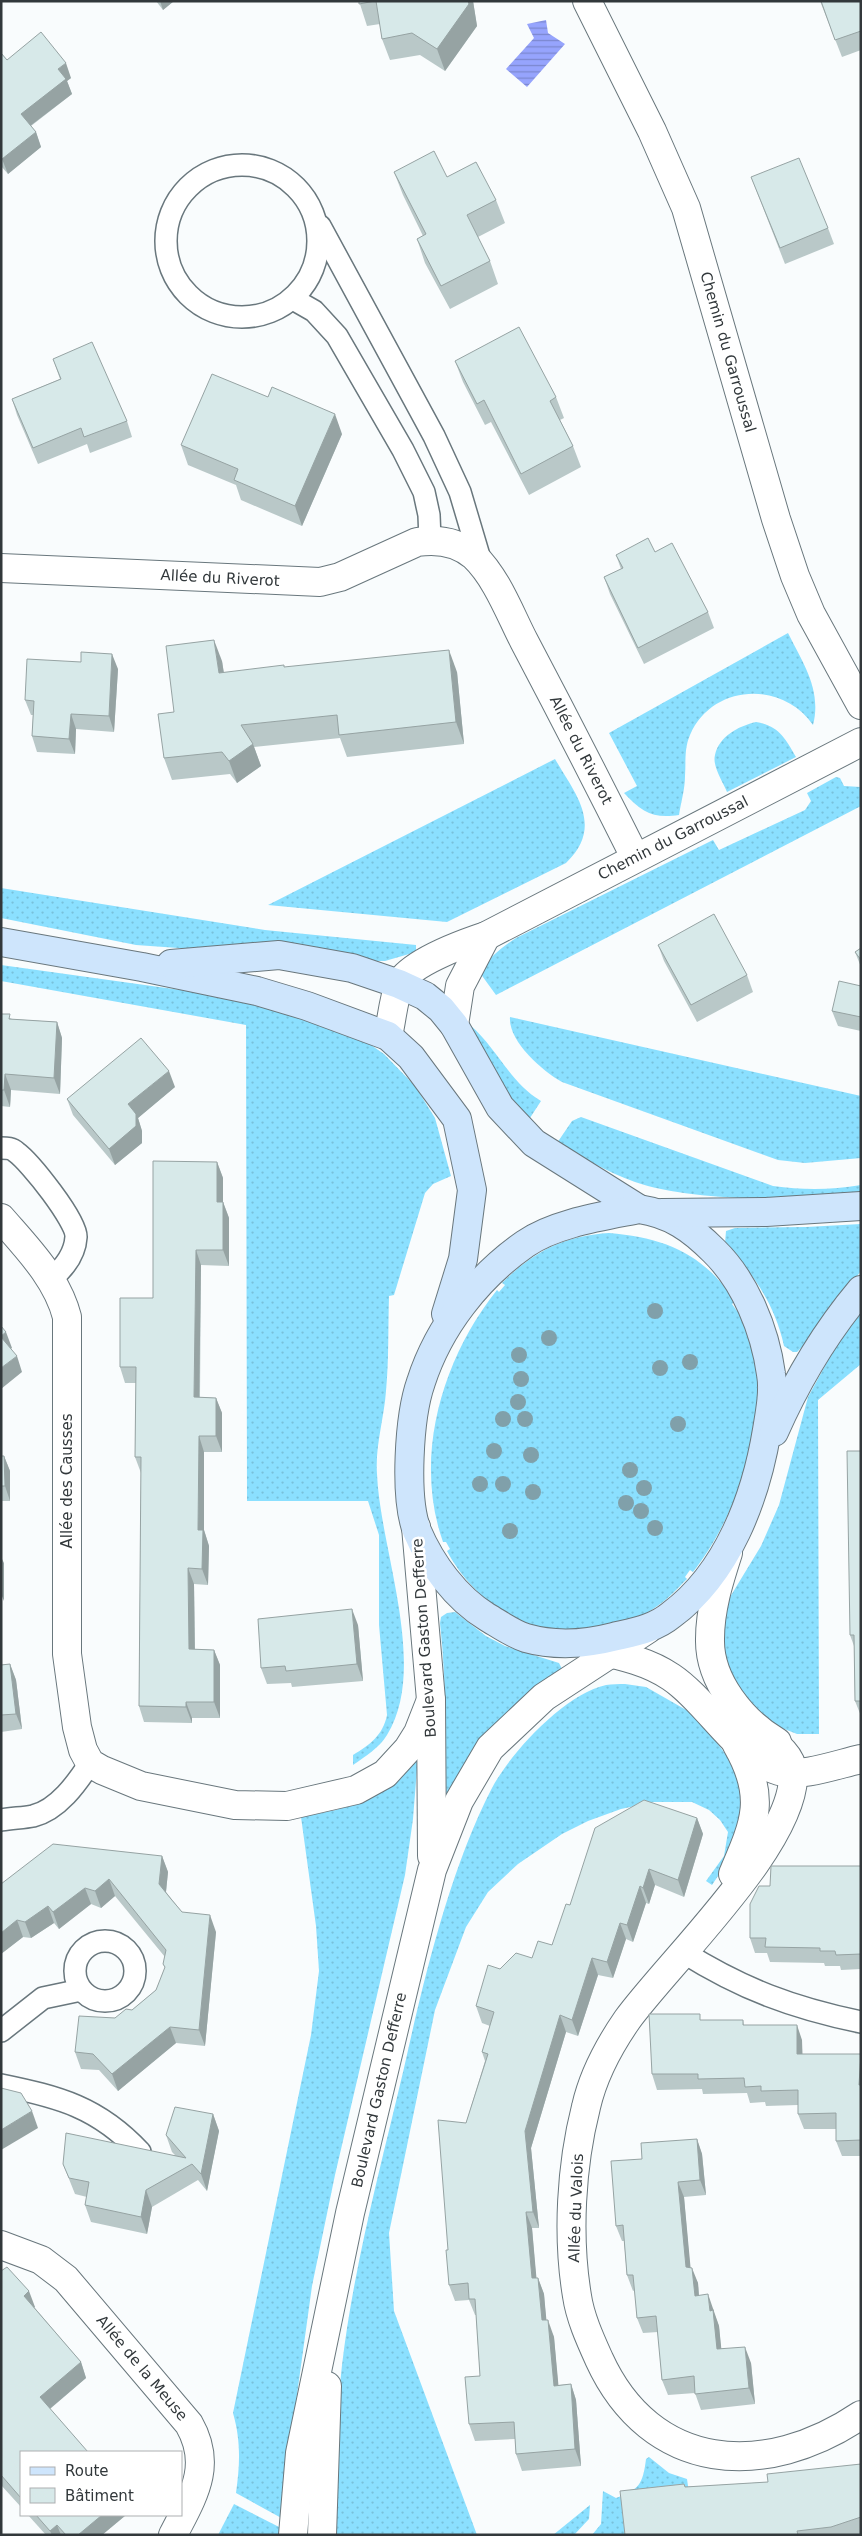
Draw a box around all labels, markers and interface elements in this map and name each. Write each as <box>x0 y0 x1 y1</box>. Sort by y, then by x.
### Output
street label: Chemin du Garroussal <box>696 270 760 434</box>
street label: Allée du Riverot <box>160 566 280 590</box>
street label: Allée du Riverot <box>546 693 616 807</box>
street label: Chemin du Garroussal <box>595 792 751 884</box>
street label: Allée des Causses <box>58 1413 76 1549</box>
street label: Boulevard Gaston Defferre <box>408 1538 440 1738</box>
street label: Boulevard Gaston Defferre <box>348 1991 410 2189</box>
street label: Allée du Valois <box>565 2153 587 2263</box>
street label: Allée de la Meuse <box>93 2312 191 2424</box>
legend <box>20 2451 182 2516</box>
text: Route <box>65 2462 109 2480</box>
text: Bâtiment <box>65 2487 134 2505</box>

